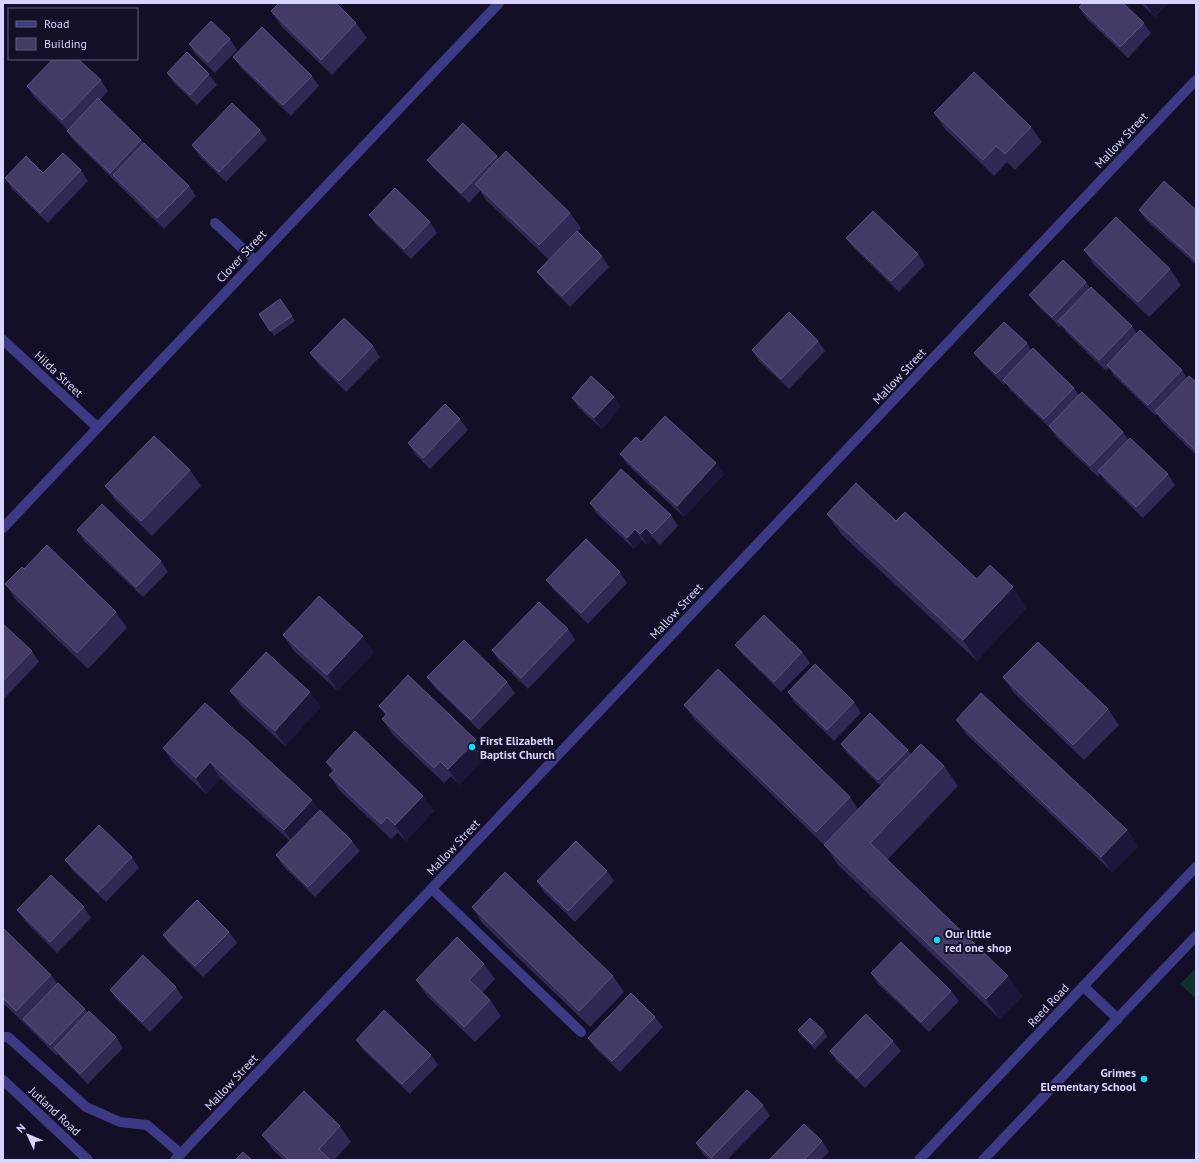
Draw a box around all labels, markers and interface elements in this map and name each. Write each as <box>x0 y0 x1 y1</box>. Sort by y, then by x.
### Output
legend <box>8 8 138 60</box>
text: Road <box>44 16 69 31</box>
text: Building <box>44 36 87 51</box>
street label: Mallow Street <box>1091 109 1151 171</box>
street label: Clover Street <box>213 227 269 285</box>
street label: Mallow Street <box>869 345 929 407</box>
street label: Hilda Street <box>32 348 86 400</box>
street label: Mallow Street <box>646 580 706 642</box>
place label: First Elizabeth Baptist Church <box>480 733 555 762</box>
marker: First Elizabeth Baptist Church <box>467 742 477 752</box>
street label: Mallow Street <box>423 816 483 878</box>
place label: Our little red one shop <box>945 926 1012 955</box>
marker: Our little red one shop <box>932 935 942 945</box>
street label: Reed Road <box>1024 980 1072 1030</box>
street label: Mallow Street <box>201 1051 261 1113</box>
place label: Grimes Elementary School <box>1041 1065 1136 1094</box>
marker: Grimes Elementary School <box>1139 1074 1149 1084</box>
street label: Jutland Road <box>25 1083 84 1139</box>
north arrow <box>8 1115 48 1155</box>
text: N <box>13 1121 28 1136</box>

